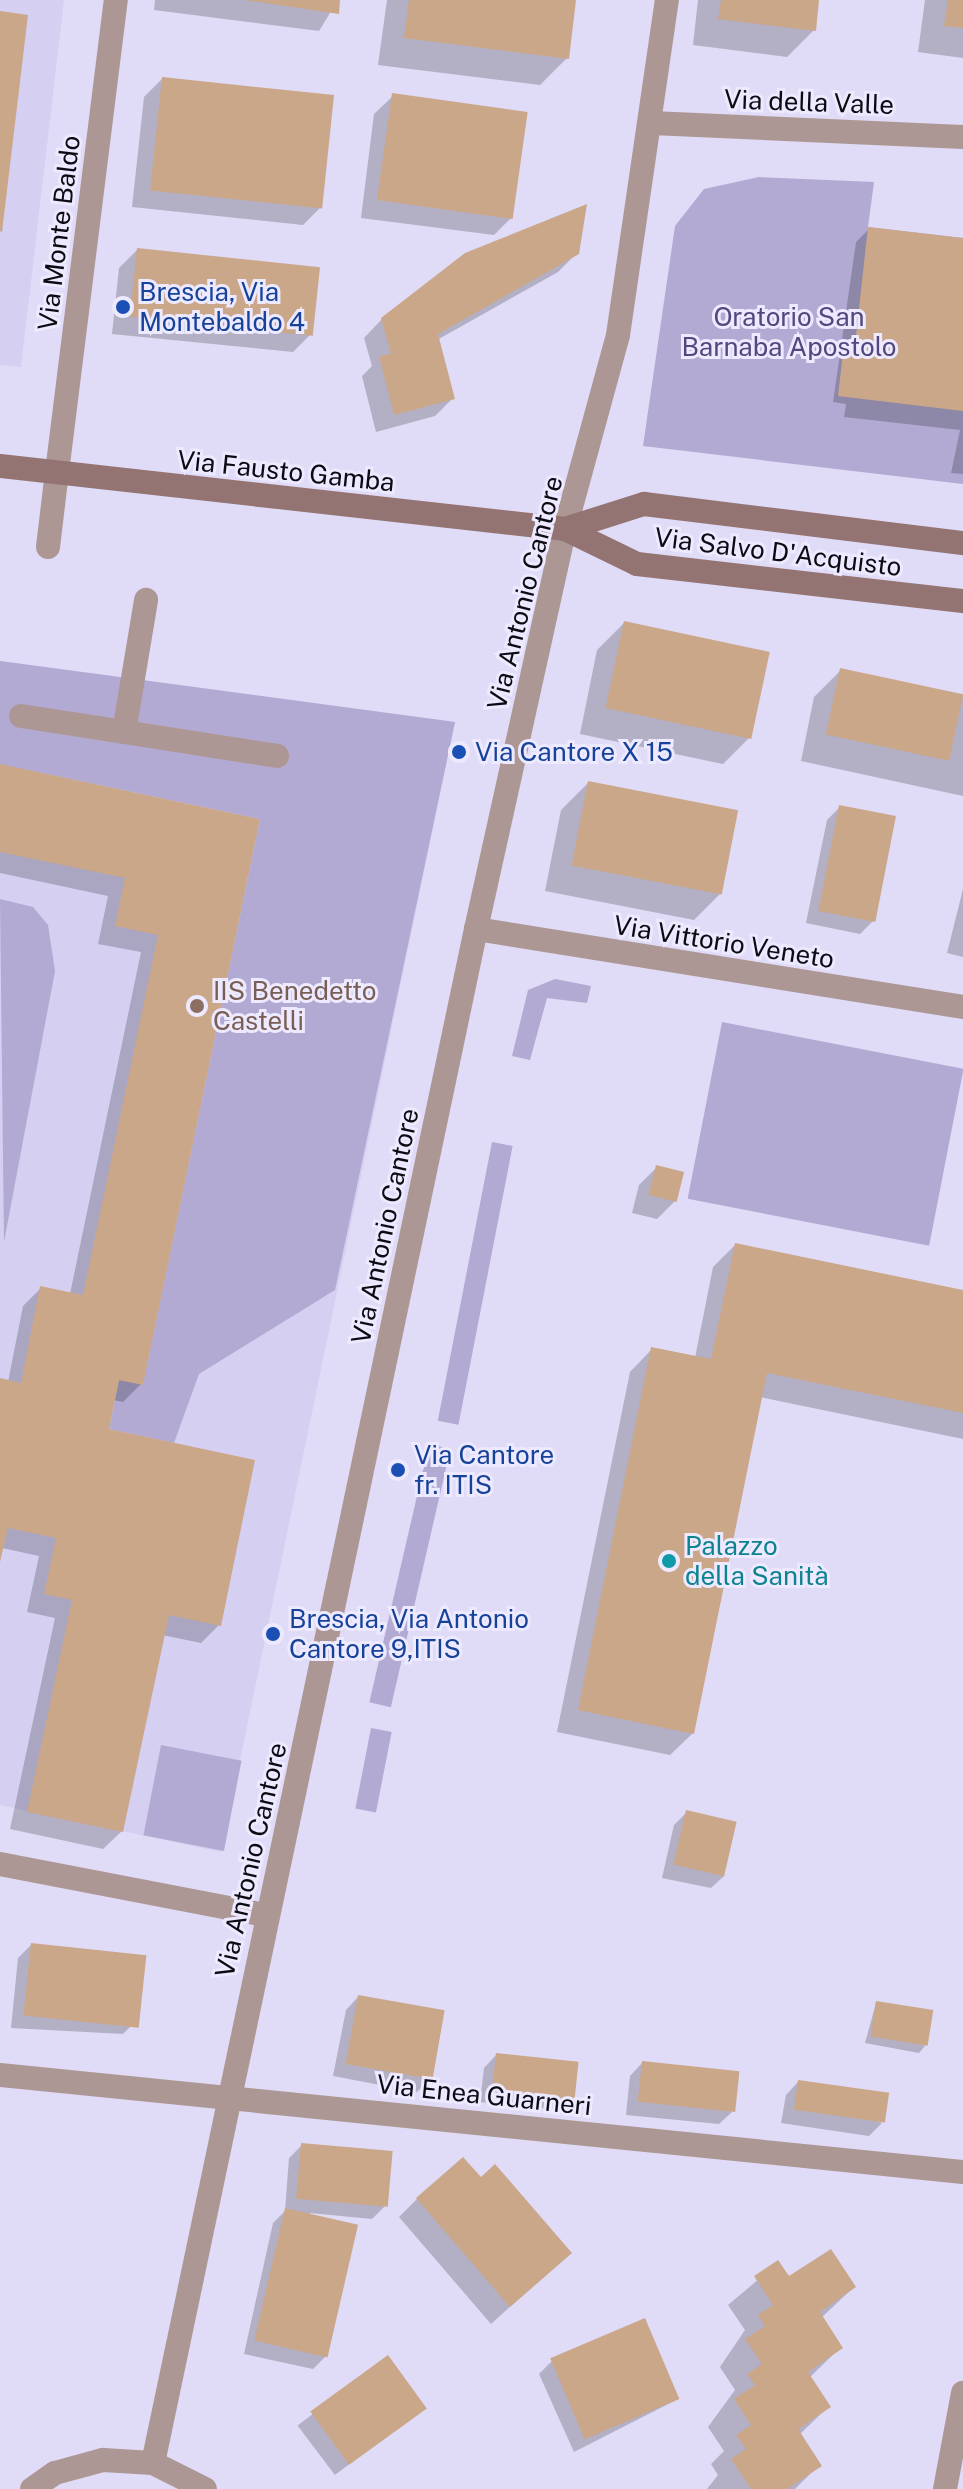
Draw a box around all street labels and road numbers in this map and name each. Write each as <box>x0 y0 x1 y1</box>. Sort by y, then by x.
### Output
street label: Via della Valle <box>723 83 895 121</box>
street label: Via Monte Baldo <box>32 134 86 332</box>
street label: Via Fausto Gamba <box>176 444 396 498</box>
street label: Via Antonio Cantore <box>481 473 569 713</box>
street label: Via Salvo D'Acquisto <box>653 521 903 583</box>
street label: Via Vittorio Veneto <box>611 909 837 975</box>
street label: Via Antonio Cantore <box>345 1105 425 1347</box>
street label: Via Antonio Cantore <box>209 1740 293 1980</box>
street label: Via Enea Guarneri <box>375 2068 593 2122</box>

